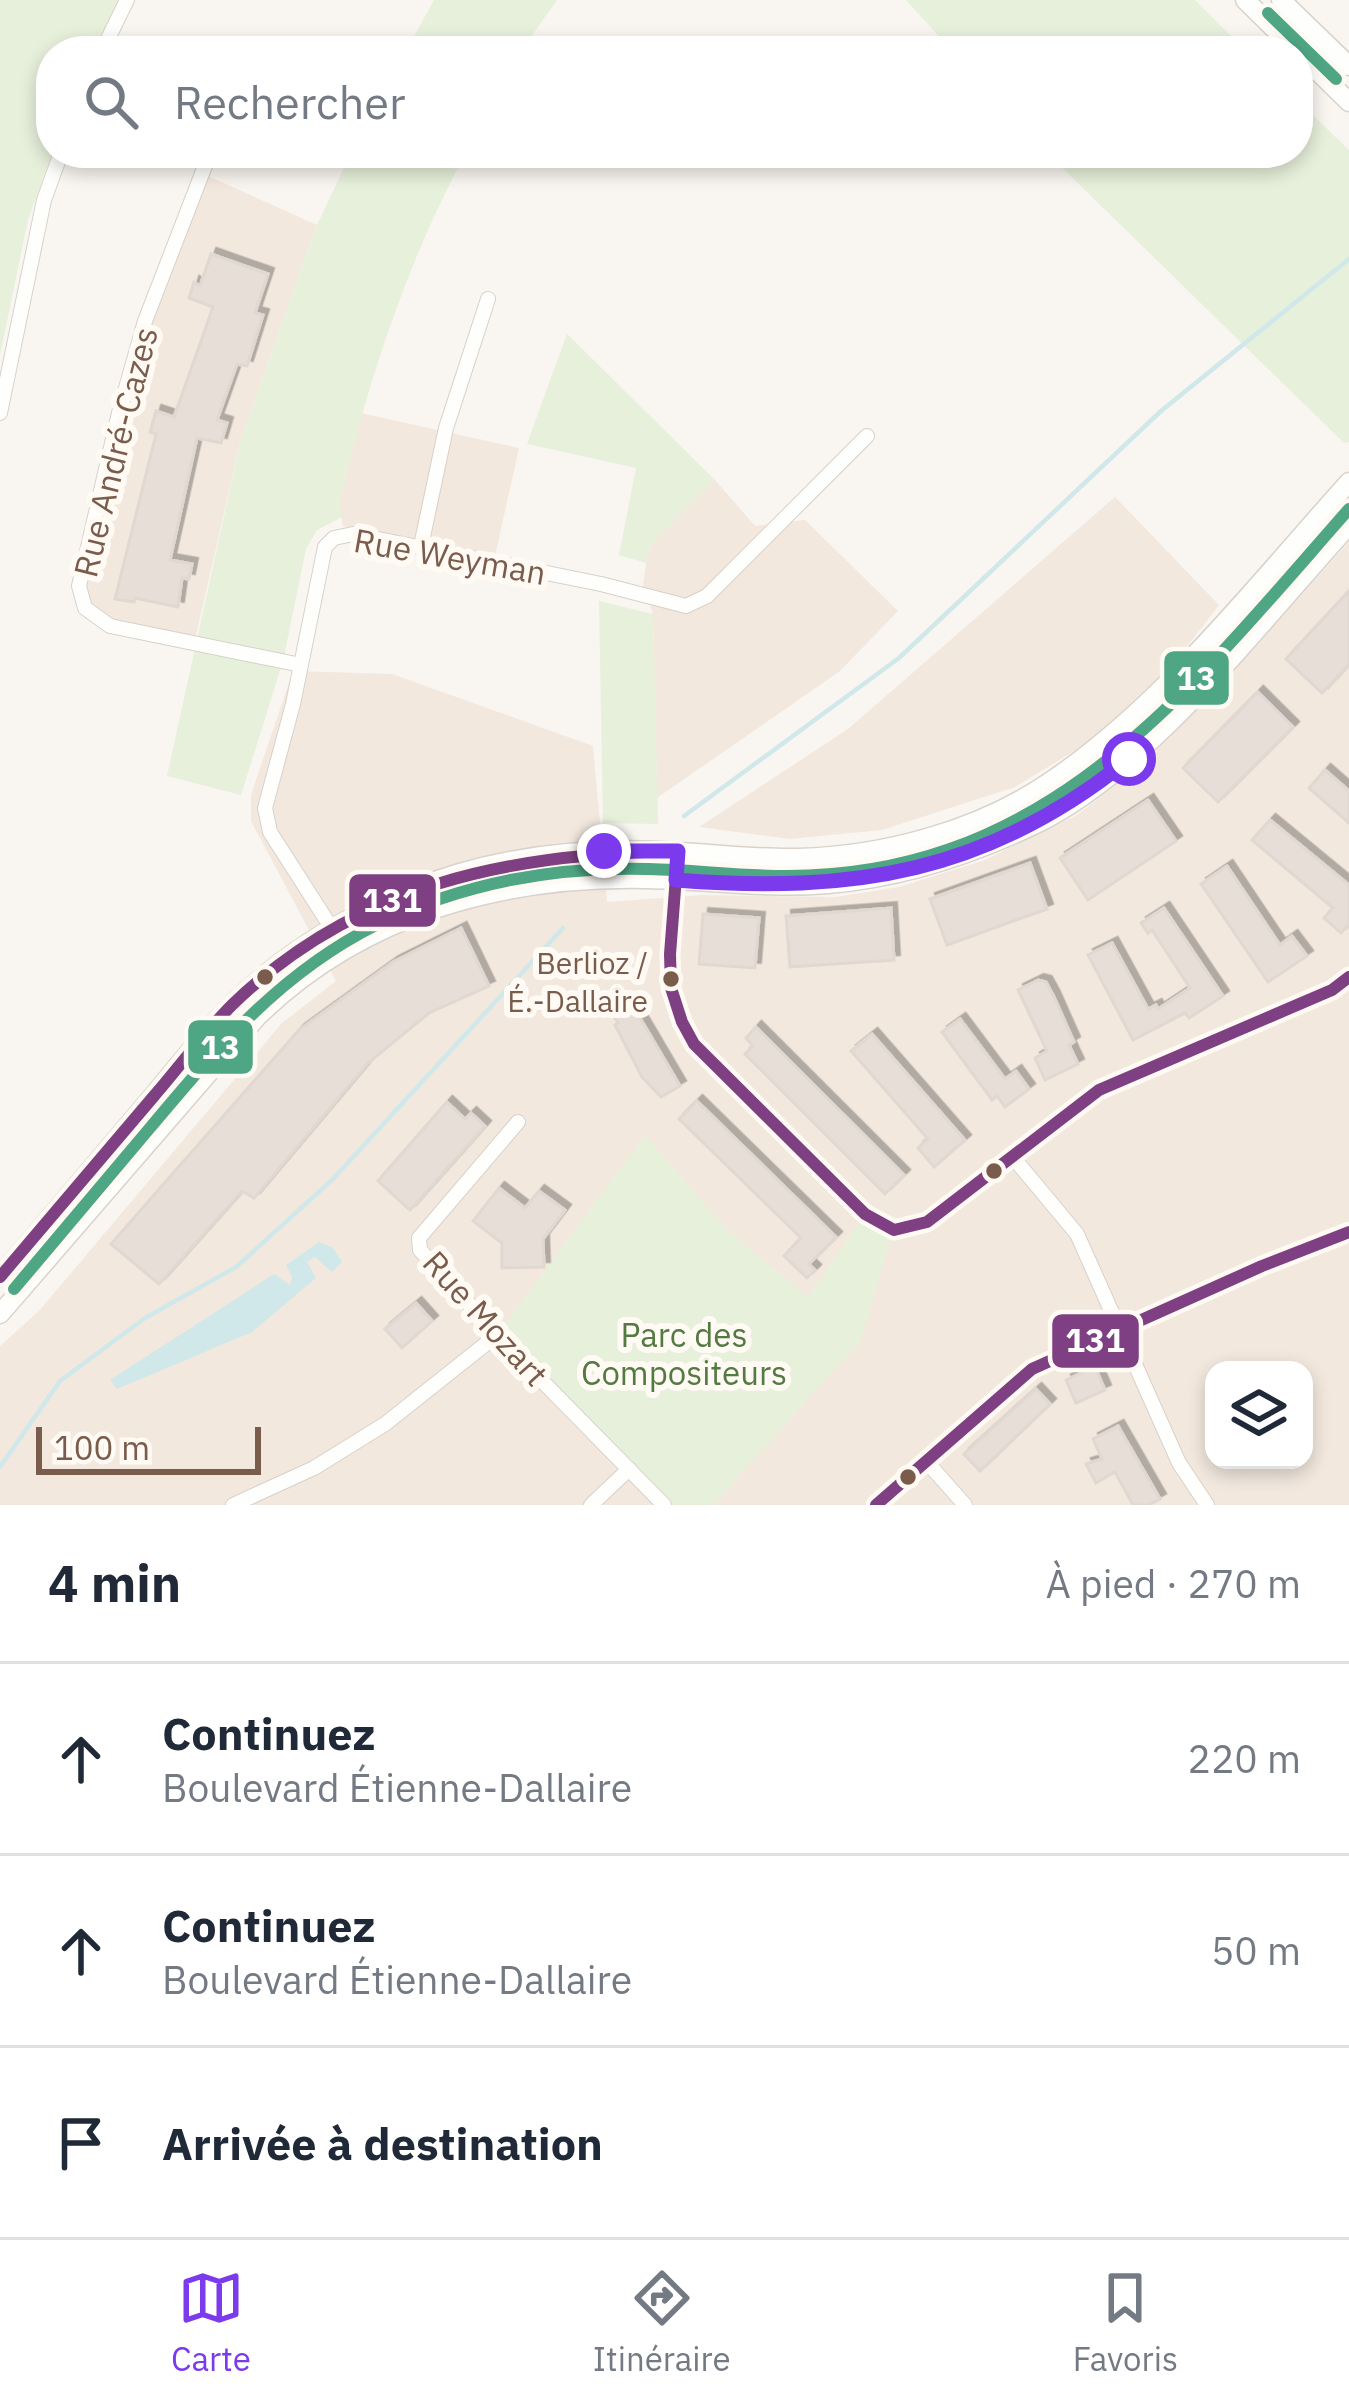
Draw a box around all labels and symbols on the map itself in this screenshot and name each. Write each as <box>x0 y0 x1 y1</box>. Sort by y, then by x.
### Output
street label: Rue André-Cazes <box>63 323 167 581</box>
street label: Rue Weyman <box>351 518 549 594</box>
line badge: 13 <box>1162 649 1231 707</box>
text: 13 <box>1176 656 1216 699</box>
route start <box>1102 732 1156 786</box>
route end <box>577 824 631 878</box>
line badge: 131 <box>347 872 438 929</box>
text: 131 <box>362 878 422 921</box>
place label: Berlioz / É.-Dallaire <box>507 943 648 1020</box>
unlabelled marker <box>254 966 276 988</box>
marker: Berlioz / É.-Dallaire <box>660 968 682 990</box>
line badge: 13 <box>186 1018 255 1076</box>
text: 13 <box>200 1025 240 1068</box>
unlabelled marker <box>983 1160 1005 1182</box>
street label: Rue Mozart <box>414 1241 558 1395</box>
line badge: 131 <box>1050 1312 1141 1370</box>
park label: Parc des Compositeurs <box>581 1313 787 1394</box>
text: 131 <box>1065 1318 1125 1361</box>
scale bar <box>36 1421 261 1474</box>
unlabelled marker <box>897 1466 919 1488</box>

